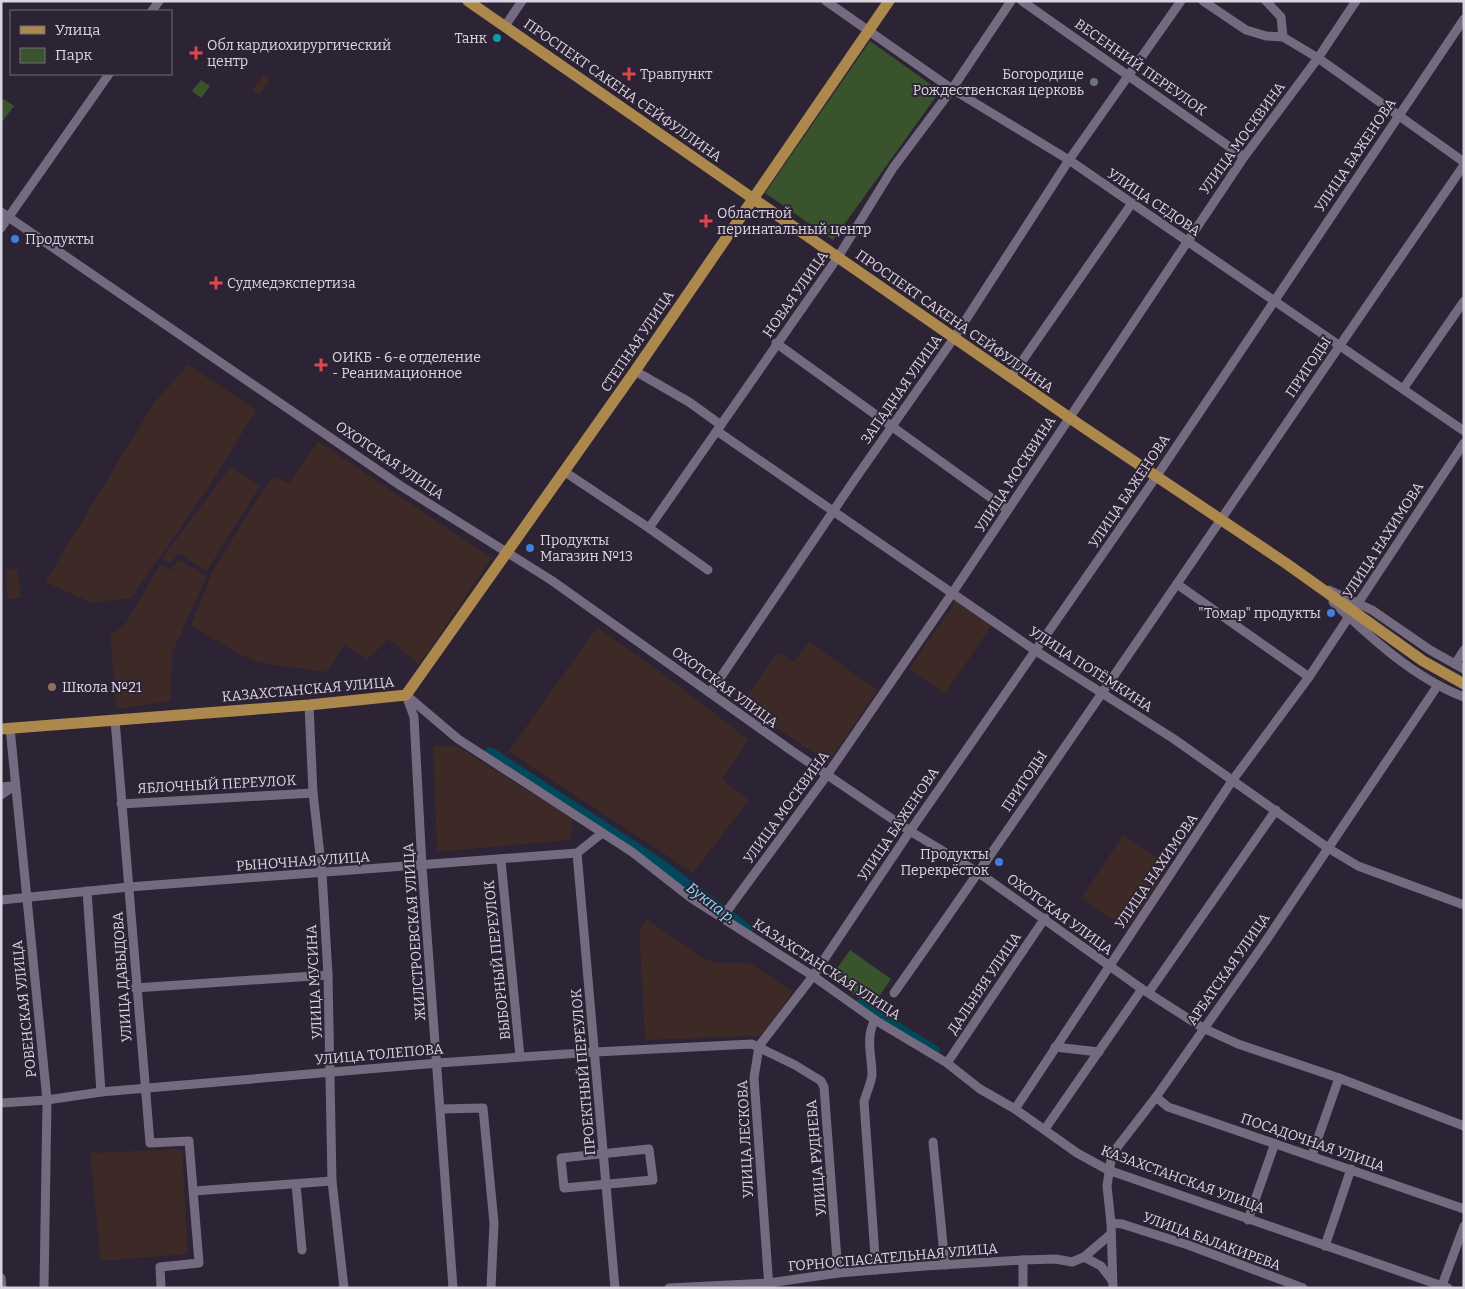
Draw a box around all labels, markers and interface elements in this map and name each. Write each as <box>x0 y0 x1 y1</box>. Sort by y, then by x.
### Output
legend <box>10 10 172 75</box>
street label: ПРОСПЕКТ САКЕНА СЕЙФУЛЛИНА <box>520 14 726 166</box>
street label: ВЕСЕННИЙ ПЕРЕУЛОК <box>1072 15 1211 119</box>
text: Улица <box>55 21 101 39</box>
place label: Танк <box>454 30 488 47</box>
marker: Танк <box>491 32 503 44</box>
place label: Обл кардиохирургический центр <box>207 37 391 70</box>
text: Парк <box>55 46 93 64</box>
marker: Обл кардиохирургический центр <box>189 46 203 60</box>
place label: Травпункт <box>640 66 713 83</box>
place label: Богородице Рождественская церковь <box>913 66 1084 99</box>
marker: Травпункт <box>622 67 636 81</box>
marker: Богородице Рождественская церковь <box>1088 76 1100 88</box>
street label: УЛИЦА МОСКВИНА <box>1196 79 1289 198</box>
street label: УЛИЦА БАЖЕНОВА <box>1311 95 1400 215</box>
street label: УЛИЦА СЕДОВА <box>1104 165 1204 240</box>
place label: Областной перинатальный центр <box>717 205 871 238</box>
marker: Областной перинатальный центр <box>699 214 713 228</box>
place label: Продукты <box>25 231 94 248</box>
marker: Продукты <box>9 233 21 245</box>
street label: ПРОСПЕКТ САКЕНА СЕЙФУЛЛИНА <box>852 245 1058 397</box>
street label: НОВАЯ УЛИЦА <box>759 248 832 341</box>
place label: Судмедэкспертиза <box>227 275 356 292</box>
marker: Судмедэкспертиза <box>209 276 223 290</box>
street label: СТЕПНАЯ УЛИЦА <box>597 287 678 395</box>
street label: ЗАПАДНАЯ УЛИЦА <box>857 331 946 447</box>
street label: ПРИГОДЫ <box>1282 334 1335 401</box>
place label: ОИКБ - 6-е отделение - Реанимационное <box>332 349 481 382</box>
marker: ОИКБ - 6-е отделение - Реанимационное <box>314 358 328 372</box>
street label: УЛИЦА МОСКВИНА <box>972 413 1059 535</box>
street label: ОХОТСКАЯ УЛИЦА <box>332 418 447 503</box>
street label: УЛИЦА БАЖЕНОВА <box>1085 431 1174 551</box>
street label: УЛИЦА НАХИМОВА <box>1339 479 1427 602</box>
place label: Продукты Магазин №13 <box>540 532 633 565</box>
marker: Продукты Магазин №13 <box>524 542 536 554</box>
place label: "Томар" продукты <box>1198 605 1321 622</box>
marker: "Томар" продукты <box>1325 607 1337 619</box>
street label: УЛИЦА ПОТЁМКИНА <box>1026 623 1156 716</box>
street label: ОХОТСКАЯ УЛИЦА <box>668 643 781 732</box>
street label: КАЗАХСТАНСКАЯ УЛИЦА <box>221 673 395 706</box>
place label: Школа №21 <box>62 679 142 696</box>
marker: Школа №21 <box>46 681 58 693</box>
street label: УЛИЦА МОСКВИНА <box>740 748 833 867</box>
street label: ПРИГОДЫ <box>998 748 1051 815</box>
street label: УЛИЦА БАЖЕНОВА <box>854 764 943 884</box>
street label: ЯБЛОЧНЫЙ ПЕРЕУЛОК <box>137 771 297 797</box>
street label: УЛИЦА НАХИМОВА <box>1112 810 1201 932</box>
street label: ЖИЛСТРОЕВСКАЯ УЛИЦА <box>400 842 429 1022</box>
place label: Продукты Перекрёсток <box>900 846 990 879</box>
street label: РЫНОЧНАЯ УЛИЦА <box>236 848 370 875</box>
marker: Продукты Перекрёсток <box>993 856 1005 868</box>
street label: ОХОТСКАЯ УЛИЦА <box>1003 870 1116 959</box>
street label: ВЫБОРНЫЙ ПЕРЕУЛОК <box>480 879 514 1041</box>
water label: Букпа р. <box>683 879 739 927</box>
street label: АРБАТСКАЯ УЛИЦА <box>1183 910 1274 1029</box>
street label: УЛИЦА ДАВЫДОВА <box>109 911 136 1043</box>
street label: КАЗАХСТАНСКАЯ УЛИЦА <box>750 915 904 1024</box>
street label: УЛИЦА МУСИНА <box>303 924 326 1040</box>
street label: ДАЛЬНЯЯ УЛИЦА <box>944 929 1025 1037</box>
street label: РОВЕНСКАЯ УЛИЦА <box>9 939 40 1078</box>
street label: ПРОЕКТНЫЙ ПЕРЕУЛОК <box>567 988 599 1156</box>
street label: УЛИЦА ТОЛЕПОВА <box>314 1040 444 1069</box>
street label: УЛИЦА ЛЕСКОВА <box>734 1079 757 1198</box>
street label: УЛИЦА РУДНЕВА <box>803 1099 830 1217</box>
street label: ПОСАДОЧНАЯ УЛИЦА <box>1239 1110 1387 1175</box>
street label: КАЗАХСТАНСКАЯ УЛИЦА <box>1099 1142 1267 1217</box>
street label: УЛИЦА БАЛАКИРЕВА <box>1140 1209 1283 1274</box>
street label: ГОРНОСПАСАТЕЛЬНАЯ УЛИЦА <box>788 1240 998 1275</box>

